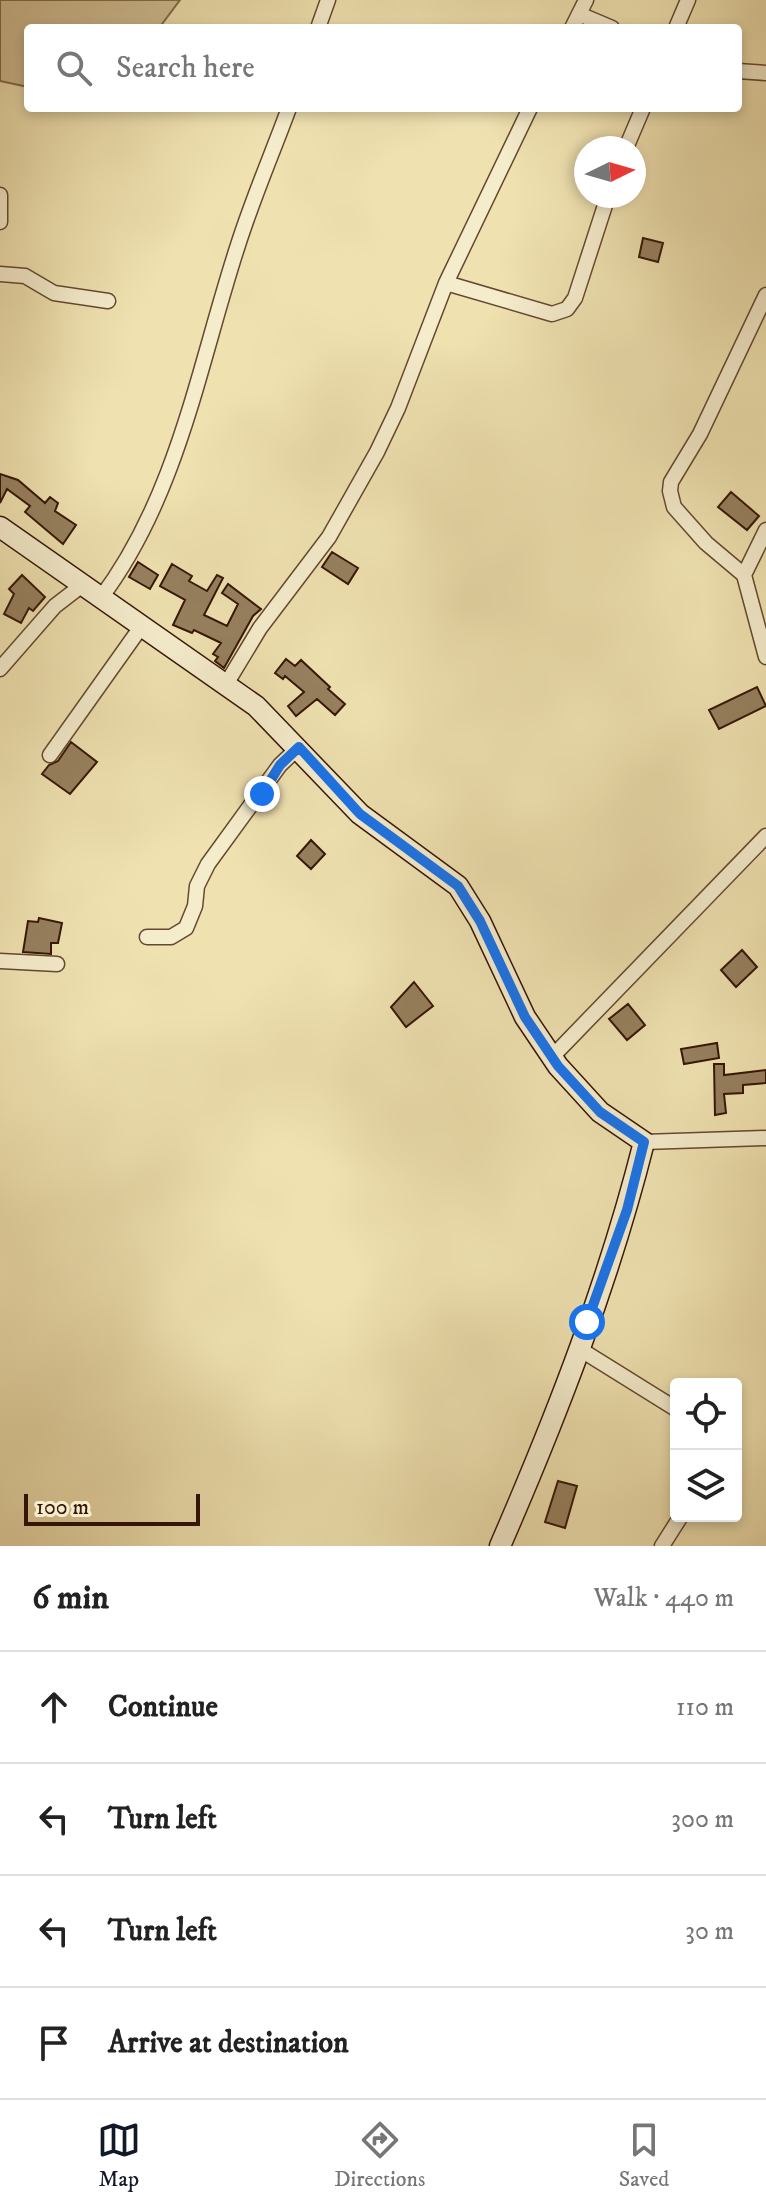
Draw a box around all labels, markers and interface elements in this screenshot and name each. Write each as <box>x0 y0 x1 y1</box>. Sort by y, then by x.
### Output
search box <box>24 24 742 112</box>
icon: search <box>52 46 96 90</box>
text: Search here <box>116 50 255 87</box>
north arrow <box>574 136 646 208</box>
route end <box>244 776 280 812</box>
route start <box>569 1304 605 1340</box>
map controls <box>670 1378 742 1522</box>
button: locate <box>670 1378 742 1450</box>
button: layers <box>670 1450 742 1522</box>
scale bar <box>24 1490 200 1526</box>
text: 100 m <box>36 1494 89 1521</box>
text: 6 min <box>32 1577 109 1619</box>
text: Walk · 440 m <box>594 1582 734 1615</box>
icon: ahead <box>32 1685 76 1729</box>
text: Continue <box>108 1689 218 1726</box>
text: 110 m <box>676 1691 734 1724</box>
icon: left <box>32 1797 76 1841</box>
text: Turn left <box>108 1801 217 1838</box>
text: 300 m <box>671 1803 734 1836</box>
icon: left <box>32 1909 76 1953</box>
text: Turn left <box>108 1913 217 1950</box>
text: 30 m <box>685 1915 734 1948</box>
icon: arrive <box>32 2021 76 2065</box>
text: Arrive at destination <box>108 2025 349 2062</box>
tab: Map <box>97 2118 141 2193</box>
tab: Directions <box>334 2118 425 2193</box>
tab: Saved <box>619 2118 669 2193</box>

